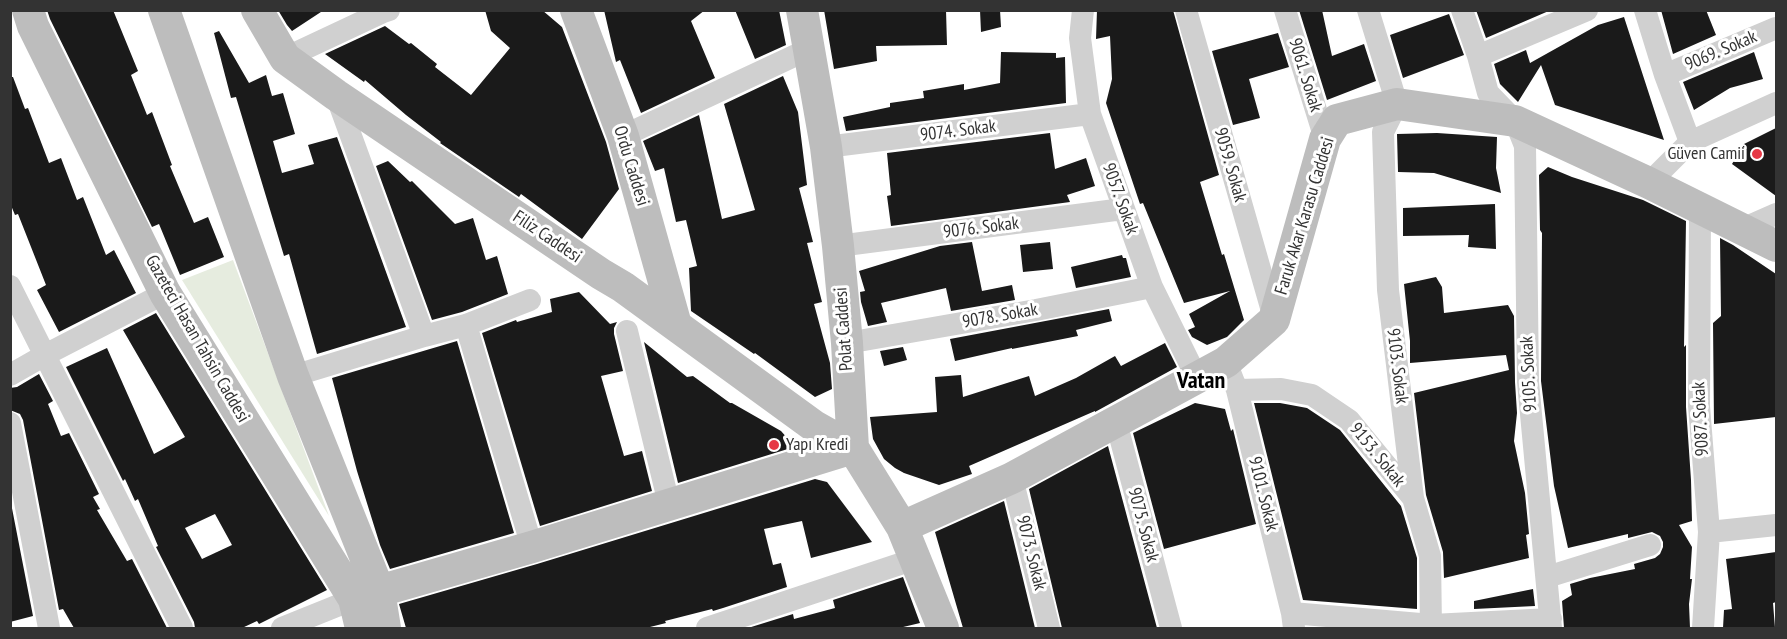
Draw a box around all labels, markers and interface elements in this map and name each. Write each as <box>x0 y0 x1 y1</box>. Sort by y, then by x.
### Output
street label: 9069. Sokak <box>1682 26 1760 76</box>
street label: 9061. Sokak <box>1284 35 1326 115</box>
street label: 9074. Sokak <box>919 116 997 146</box>
street label: Ordu Caddesi <box>609 123 653 209</box>
street label: 9059. Sokak <box>1209 125 1251 205</box>
street label: Faruk Akar Karasu Caddesi <box>1271 135 1339 297</box>
place label: Güven Camii <box>1667 143 1745 165</box>
marker: Güven Camii <box>1750 147 1764 161</box>
street label: 9057. Sokak <box>1097 160 1143 238</box>
street label: Filiz Caddesi <box>509 206 585 268</box>
street label: 9076. Sokak <box>942 213 1020 243</box>
street label: Gazeteci Hasan Tahsin Caddesi <box>140 252 254 426</box>
street label: Polat Caddesi <box>830 286 858 372</box>
street label: 9078. Sokak <box>961 299 1039 333</box>
street label: 9103. Sokak <box>1382 327 1412 405</box>
street label: 9105. Sokak <box>1516 335 1542 413</box>
district label: Vatan <box>1177 367 1225 395</box>
street label: 9087. Sokak <box>1688 381 1714 457</box>
street label: 9153. Sokak <box>1345 419 1409 491</box>
place label: Yapı Kredi <box>786 434 848 456</box>
marker: Yapı Kredi <box>767 438 781 452</box>
street label: 9101. Sokak <box>1243 454 1283 534</box>
street label: 9075. Sokak <box>1123 485 1163 565</box>
street label: 9073. Sokak <box>1011 513 1051 593</box>

